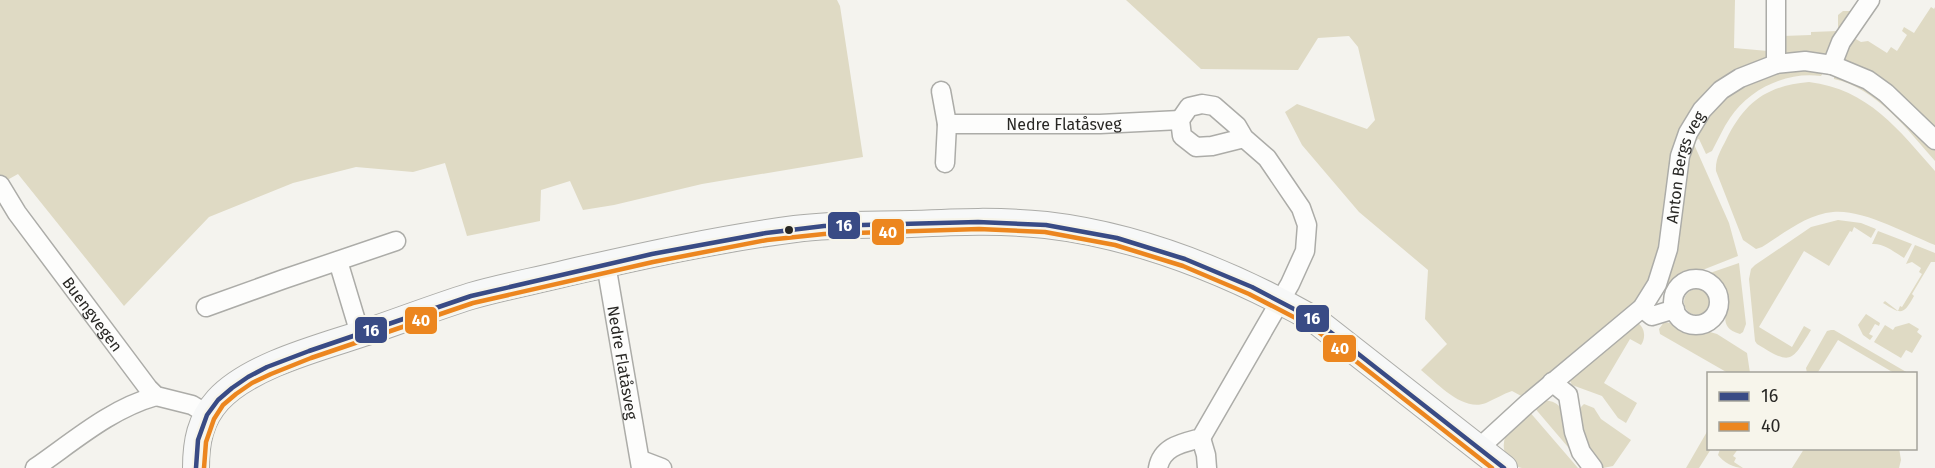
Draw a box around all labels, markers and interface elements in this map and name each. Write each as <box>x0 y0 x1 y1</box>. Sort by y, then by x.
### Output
street label: Anton Bergs veg <box>1662 107 1709 225</box>
street label: Nedre Flatåsveg <box>1006 114 1123 134</box>
line badge: 16 <box>827 211 861 240</box>
text: 16 <box>836 216 852 235</box>
line badge: 40 <box>871 218 905 246</box>
text: 40 <box>879 223 897 242</box>
unlabelled marker <box>783 224 795 236</box>
street label: Buengvegen <box>58 273 126 355</box>
street label: Nedre Flatåsveg <box>603 304 642 422</box>
line badge: 16 <box>1295 304 1330 333</box>
line badge: 40 <box>404 306 438 335</box>
text: 16 <box>1304 309 1320 328</box>
text: 40 <box>412 311 430 330</box>
line badge: 16 <box>354 316 388 344</box>
text: 16 <box>363 321 379 340</box>
line badge: 40 <box>1322 334 1357 363</box>
text: 40 <box>1331 339 1349 358</box>
legend <box>1707 372 1917 450</box>
text: 16 <box>1761 385 1778 407</box>
text: 40 <box>1761 415 1781 437</box>

